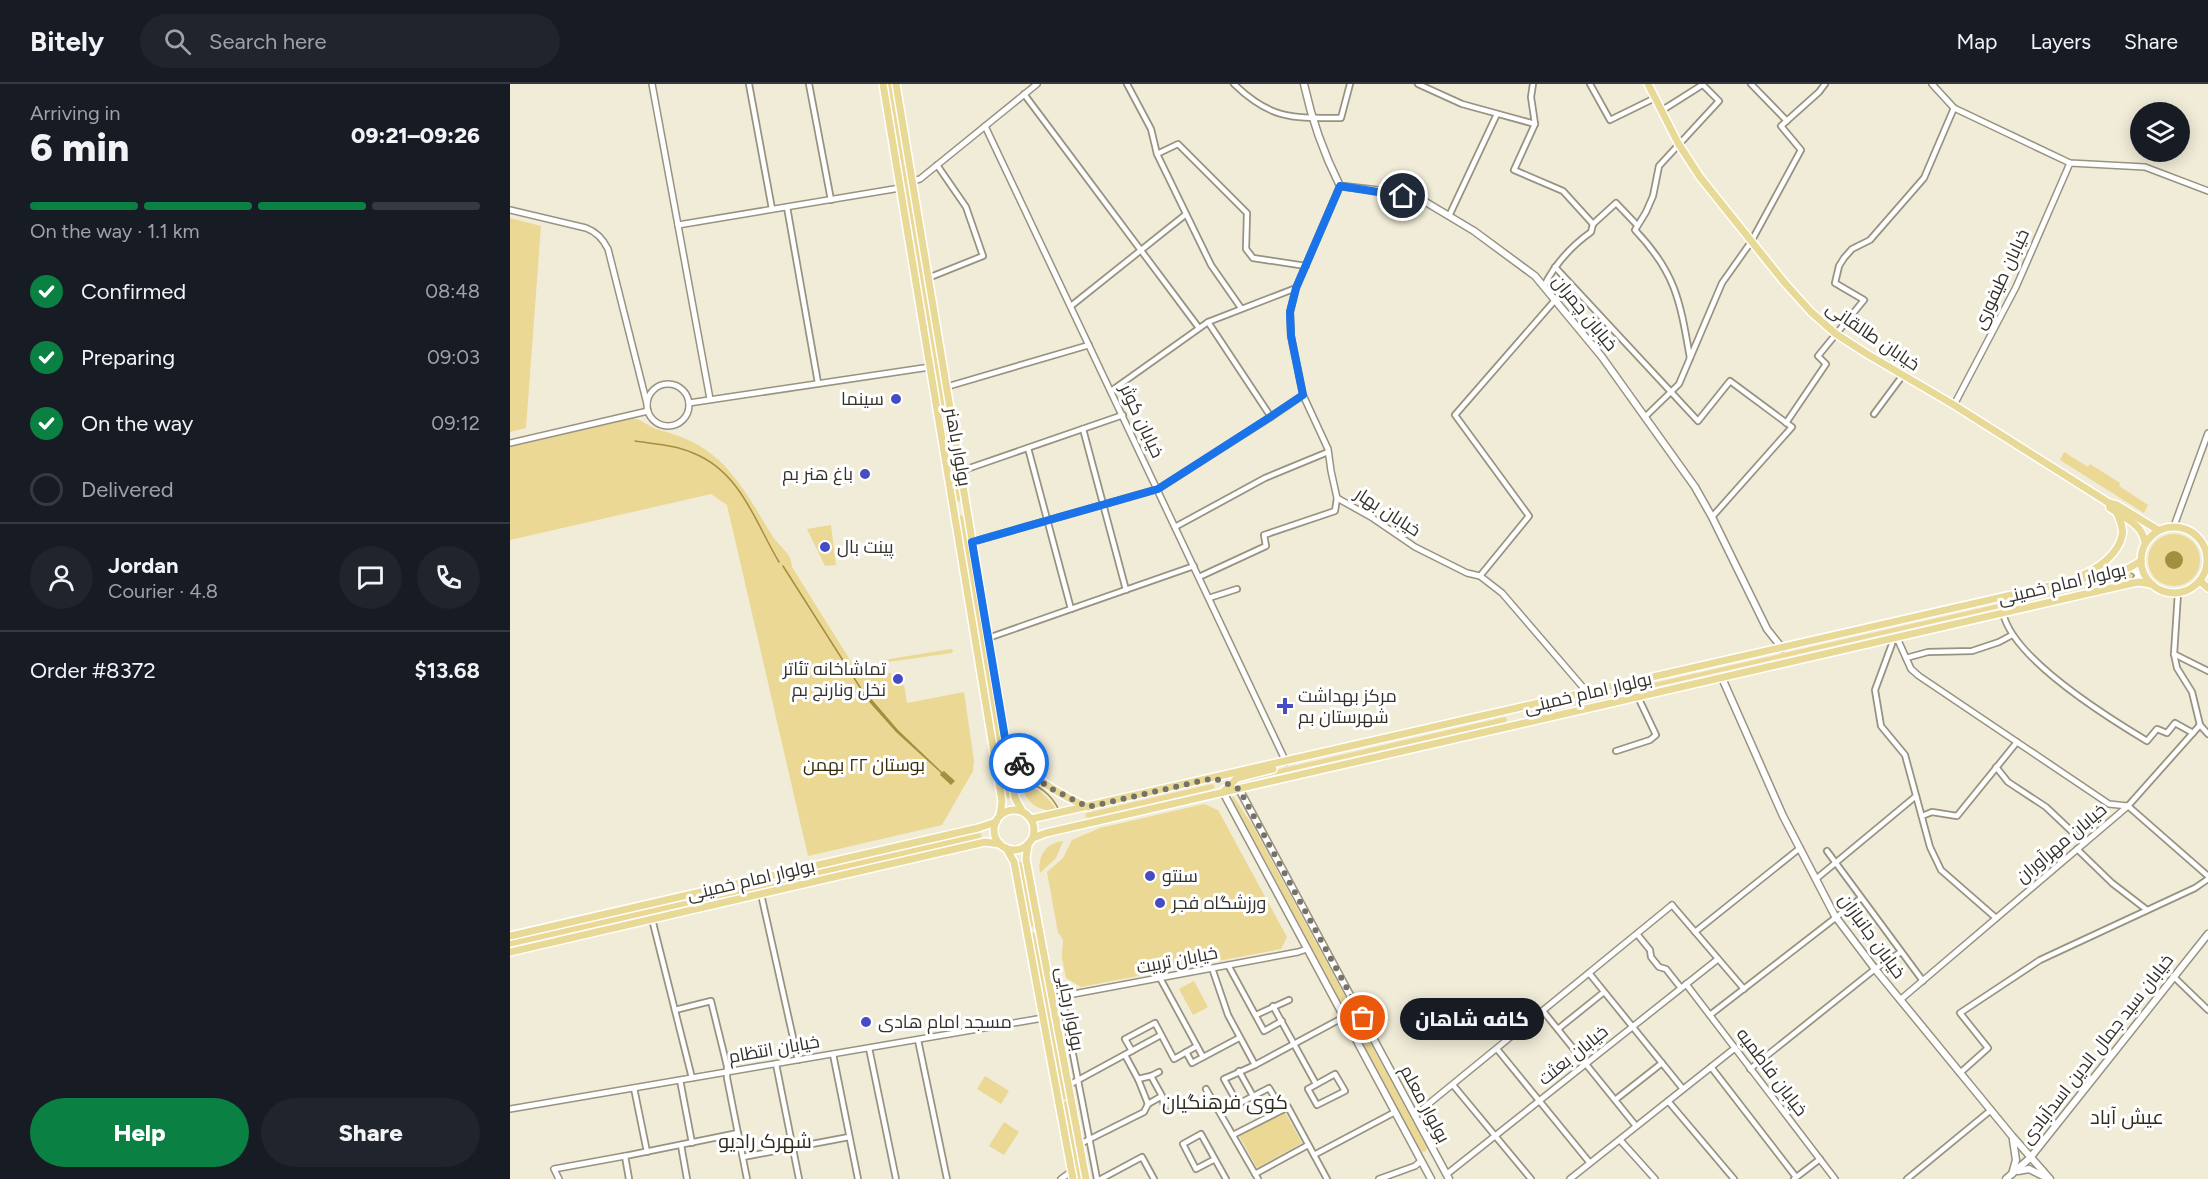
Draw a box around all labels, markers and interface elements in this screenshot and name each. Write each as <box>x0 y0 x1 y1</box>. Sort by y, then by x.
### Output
search box <box>140 14 560 68</box>
text: Bitely <box>30 24 104 58</box>
icon: search <box>161 25 194 58</box>
text: Search here <box>209 28 327 55</box>
text: Map <box>1957 29 1997 54</box>
text: Layers <box>2030 29 2091 54</box>
text: Share <box>2124 29 2178 54</box>
text: Arriving in <box>30 101 120 125</box>
map controls <box>2130 102 2190 162</box>
button: layers <box>2130 102 2190 162</box>
text: 09:21–09:26 <box>351 122 480 149</box>
text: 6 min <box>30 124 129 171</box>
pin <box>1377 170 1428 221</box>
icon: home <box>1386 179 1419 212</box>
text: On the way · 1.1 km <box>30 219 200 243</box>
street label: خیابان طیفوری <box>1968 225 2034 333</box>
street label: خیابان چمران <box>1547 271 1622 356</box>
icon: check <box>30 275 63 308</box>
text: Confirmed <box>81 278 186 305</box>
text: 08:48 <box>425 279 480 303</box>
street label: خیابان طالقانی <box>1822 297 1924 375</box>
icon: check <box>30 341 63 374</box>
text: Preparing <box>81 344 175 371</box>
text: 09:03 <box>427 345 480 369</box>
street label: خیابان کوثر <box>1115 380 1169 461</box>
place label: سینما <box>841 388 884 410</box>
marker: سینما <box>889 392 903 406</box>
street label: بولوار باهنر <box>940 405 976 488</box>
icon: check <box>30 407 63 440</box>
text: On the way <box>81 410 193 437</box>
text: 09:12 <box>431 411 480 435</box>
place label: باغ هنر بم <box>782 463 853 486</box>
marker: باغ هنر بم <box>858 467 872 481</box>
text: Delivered <box>81 476 174 503</box>
street label: خیابان بهار <box>1350 482 1425 541</box>
place label: پینت بال <box>837 536 894 559</box>
marker: پینت بال <box>818 540 832 554</box>
button: person <box>30 546 93 609</box>
button: chat <box>339 546 402 609</box>
button: phone <box>417 546 480 609</box>
text: Jordan <box>108 552 179 579</box>
street label: بولوار امام خمینی <box>1996 559 2128 610</box>
text: Courier · 4.8 <box>108 579 218 603</box>
text: Order #8372 <box>30 657 156 684</box>
text: $13.68 <box>415 657 480 684</box>
place label: تماشاخانه تئاتر نخل ونارنج بم <box>782 658 886 702</box>
street label: بولوار امام خمینی <box>1522 668 1654 719</box>
marker: تماشاخانه تئاتر نخل ونارنج بم <box>891 672 905 686</box>
place label: مرکز بهداشت شهرستان بم <box>1298 685 1397 729</box>
marker: مرکز بهداشت شهرستان بم <box>1276 697 1294 715</box>
courier <box>989 733 1049 793</box>
icon: bike <box>1003 747 1036 780</box>
park label: بوستان ۲۲ بهمن <box>803 754 925 776</box>
street label: خیابان مهرآوران <box>2011 799 2111 887</box>
street label: بولوار امام خمینی <box>685 855 817 906</box>
place label: سنتو <box>1162 865 1198 887</box>
marker: سنتو <box>1143 869 1157 883</box>
street label: خیابان جانبازان <box>1834 889 1910 983</box>
place label: ورزشگاه فجر <box>1171 892 1266 914</box>
marker: ورزشگاه فجر <box>1153 896 1167 910</box>
street label: خیابان تربیت <box>1135 941 1219 979</box>
street label: خیابان سید جمال الدین اسدآبادی <box>2016 949 2178 1149</box>
street label: بولوار رجایی <box>1051 965 1089 1053</box>
pin <box>1337 992 1388 1043</box>
callout: کافه شاهان <box>1399 997 1543 1039</box>
icon: bag <box>1346 1001 1379 1034</box>
text: کافه شاهان <box>1415 1007 1529 1031</box>
place label: مسجد امام هادی <box>878 1011 1012 1034</box>
marker: مسجد امام هادی <box>859 1015 873 1029</box>
street label: خیابان بعثت <box>1534 1020 1612 1090</box>
street label: خیابان فاطمیه <box>1732 1024 1812 1120</box>
street label: خیابان انتظام <box>727 1030 821 1069</box>
street label: بولوار معلم <box>1394 1061 1455 1147</box>
district label: کوی فرهنگیان <box>1162 1090 1288 1115</box>
button: Help <box>30 1098 249 1167</box>
button: Share <box>261 1098 480 1167</box>
district label: عیش آباد <box>2090 1105 2164 1130</box>
district label: شهرک رادیو <box>718 1129 812 1154</box>

